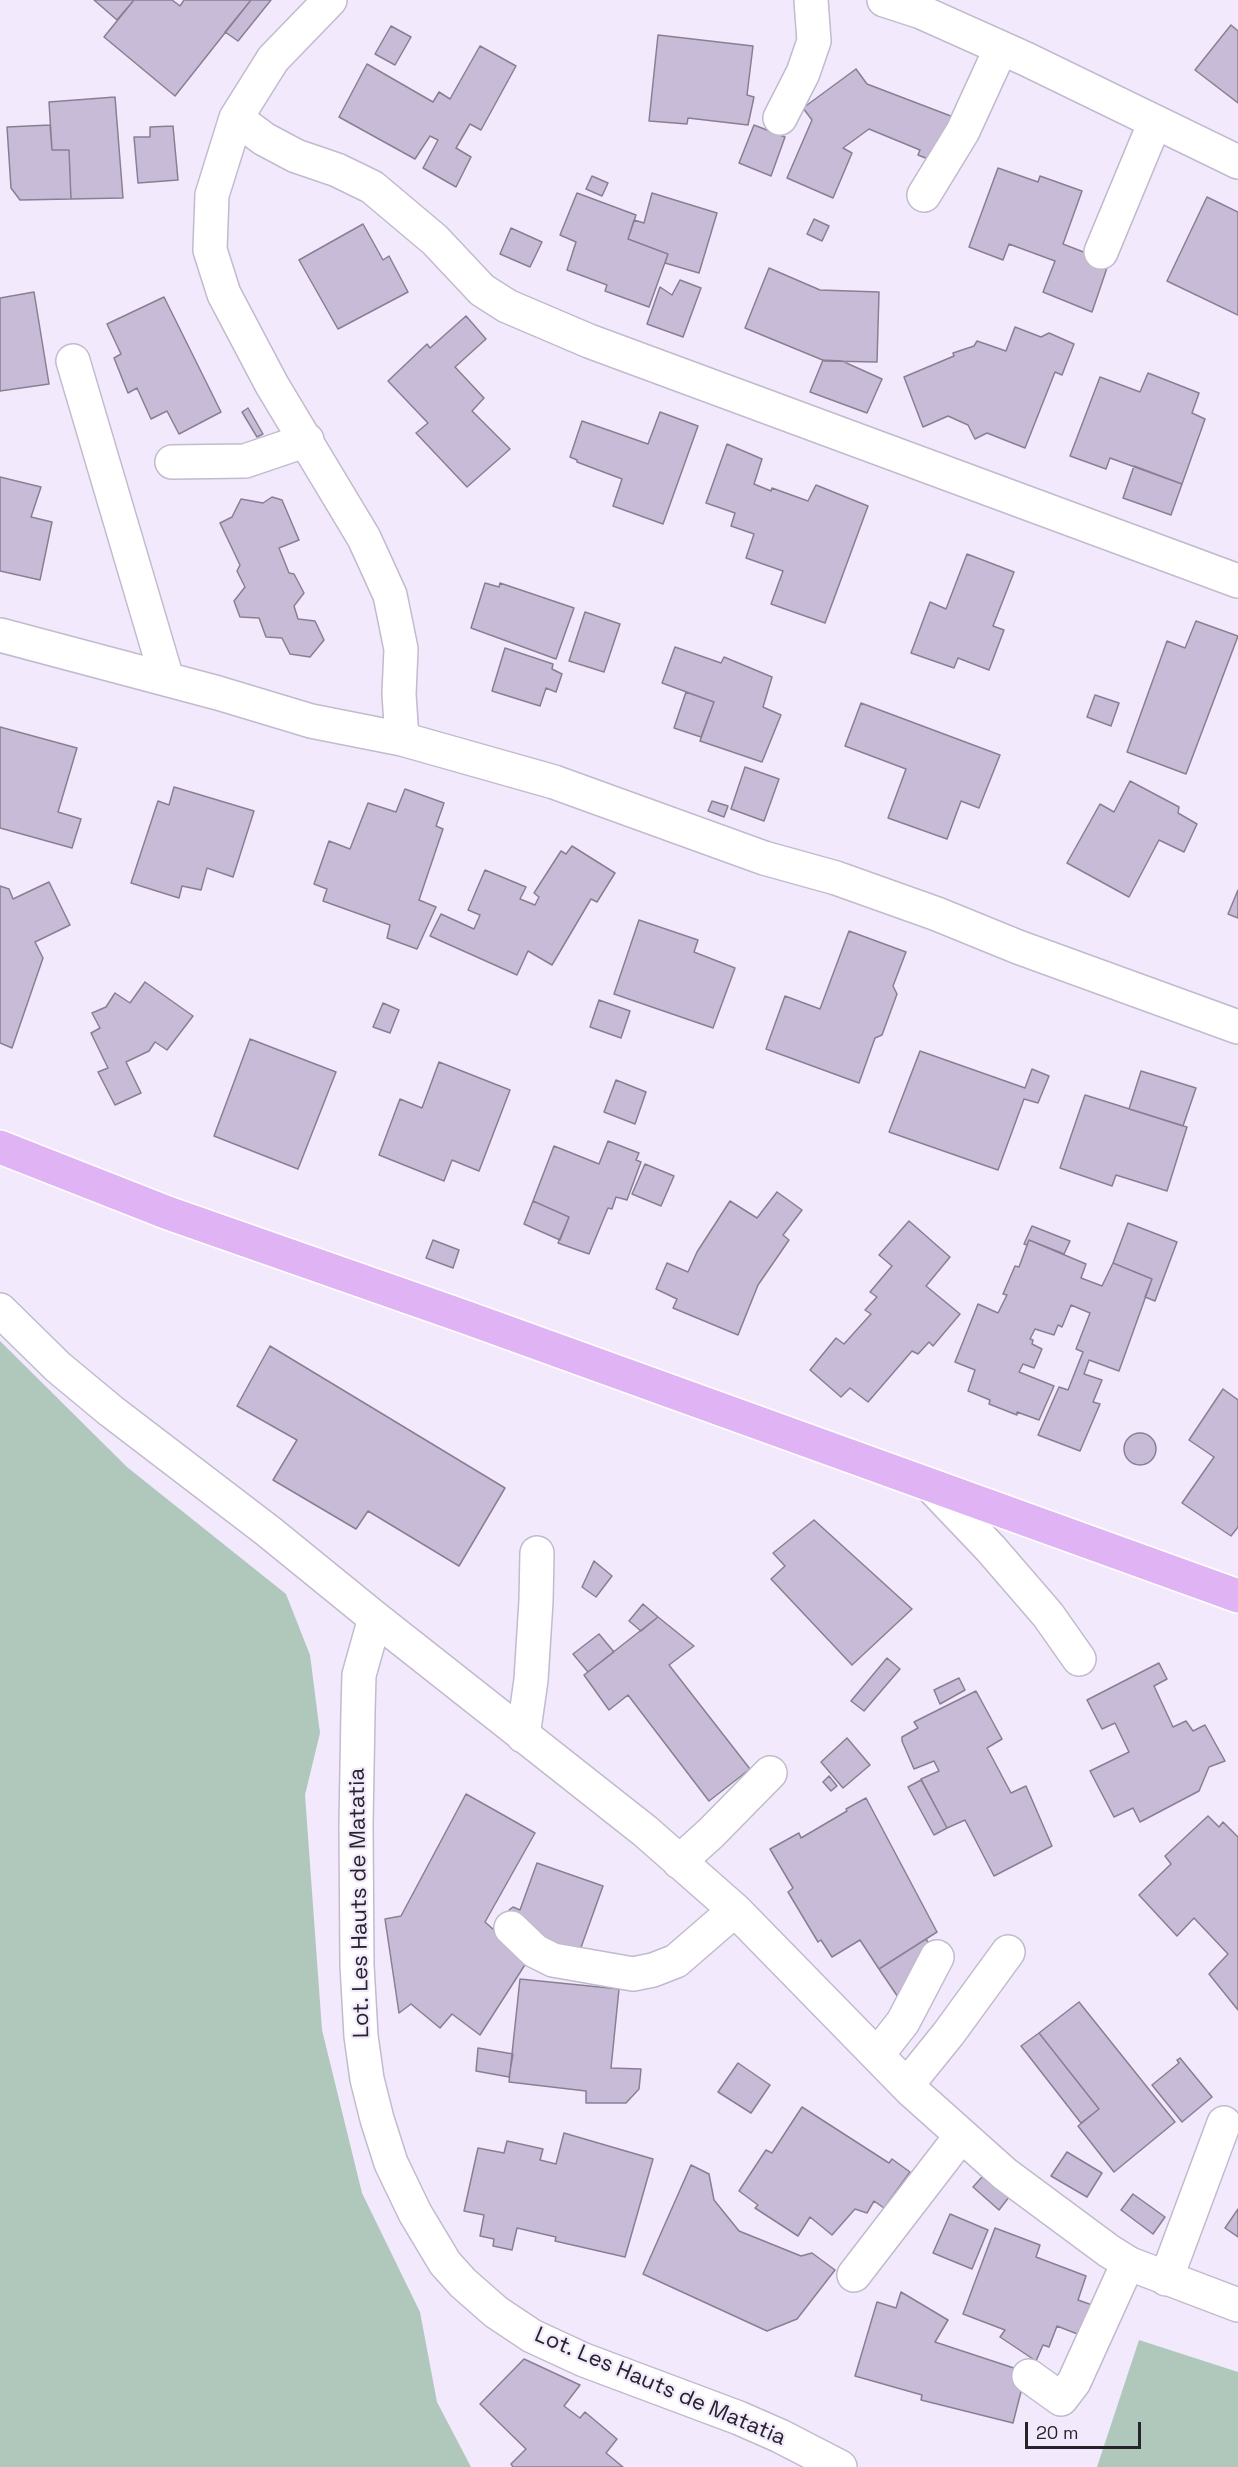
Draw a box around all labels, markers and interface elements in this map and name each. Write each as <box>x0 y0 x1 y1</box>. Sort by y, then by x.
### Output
street label: Lot. Les Hauts de Matatia <box>344 1768 376 2038</box>
street label: Lot. Les Hauts de Matatia <box>530 2322 790 2452</box>
scale bar <box>1028 2410 1144 2448</box>
text: 20 m <box>1036 2421 1079 2444</box>

